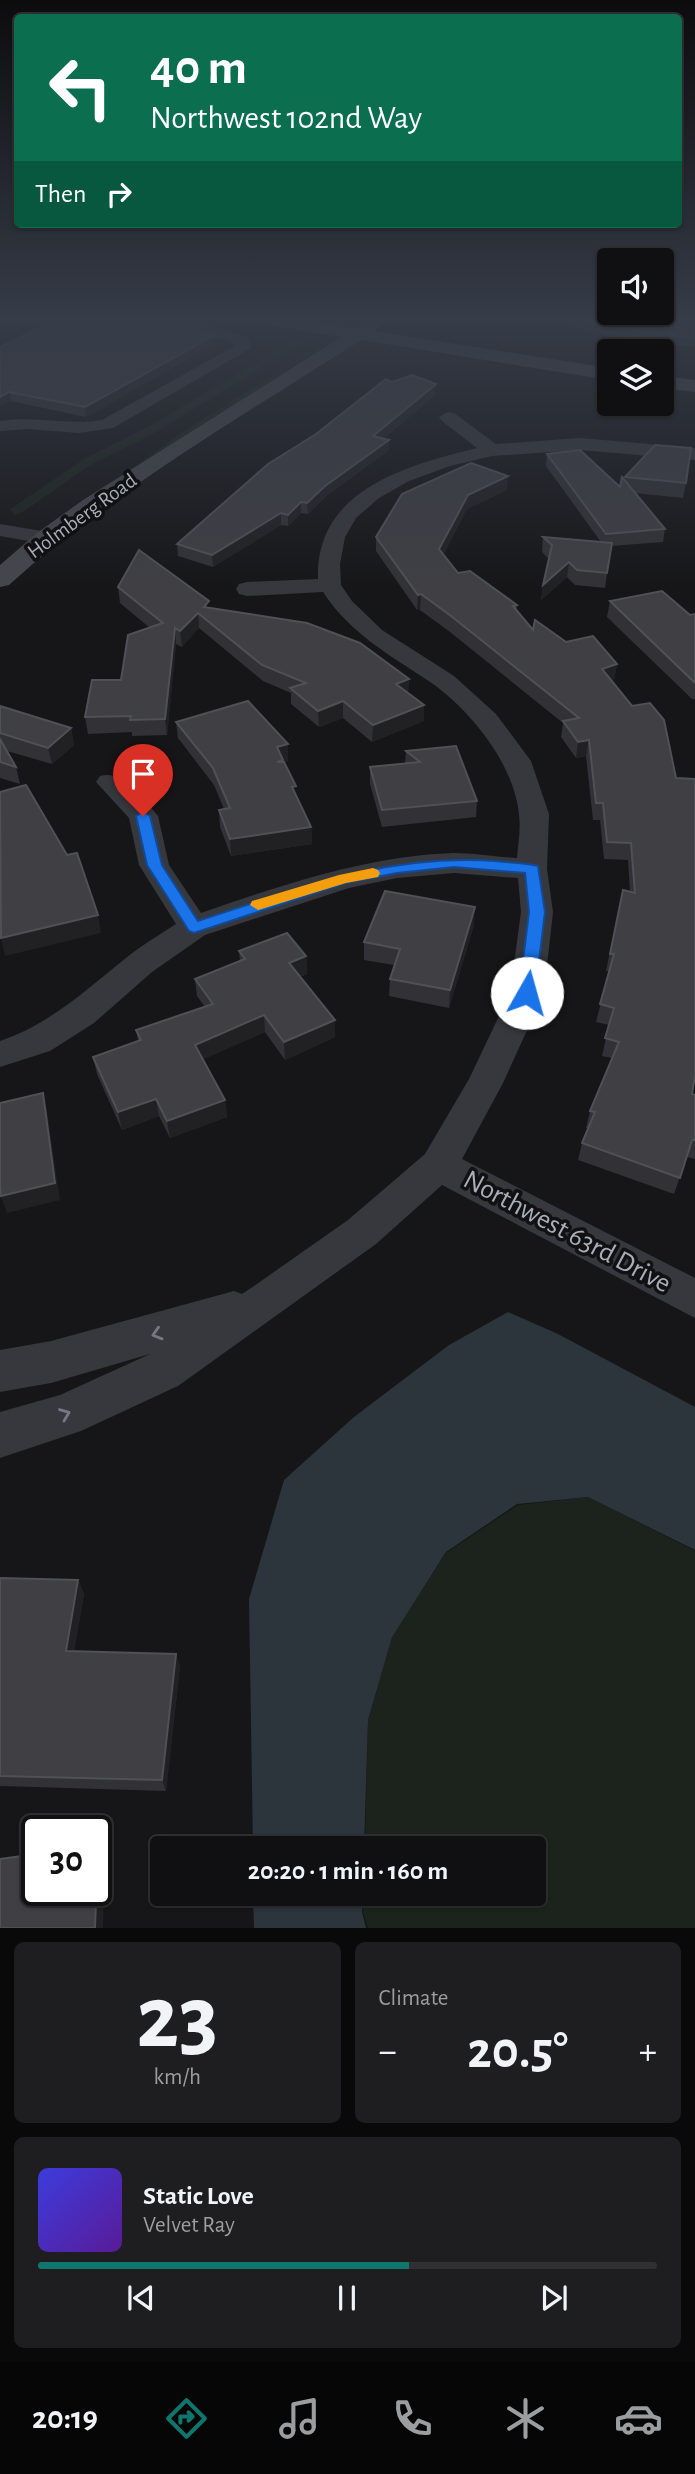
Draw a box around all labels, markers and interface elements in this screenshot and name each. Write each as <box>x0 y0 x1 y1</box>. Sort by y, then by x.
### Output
icon: left <box>35 42 126 133</box>
text: 40 m <box>150 44 247 93</box>
text: Northwest 102nd Way <box>150 102 422 134</box>
icon: right <box>100 175 138 213</box>
text: Then <box>35 181 86 207</box>
map controls <box>597 248 674 416</box>
button: sound <box>597 248 674 325</box>
button: layers <box>597 339 674 416</box>
street label: Holmberg Road <box>24 470 140 562</box>
pin <box>113 744 173 816</box>
icon: arrive <box>124 755 162 793</box>
position arrow <box>490 956 564 1030</box>
street label: Northwest 63rd Drive <box>459 1166 675 1298</box>
one-way arrow <box>152 1325 164 1340</box>
one-way arrow <box>59 1409 71 1423</box>
speed limit sign: 30 <box>21 1815 112 1906</box>
text: 20:20 · 1 min · 160 m <box>248 1858 448 1884</box>
text: 23 <box>136 1973 218 2064</box>
text: Climate <box>379 1987 448 2010</box>
text: 20.5° <box>467 2025 568 2077</box>
text: − <box>379 2033 397 2071</box>
text: + <box>639 2033 657 2071</box>
text: km/h <box>154 2066 201 2089</box>
text: Static Love <box>143 2183 254 2209</box>
text: Velvet Ray <box>143 2214 235 2237</box>
icon: previous <box>122 2279 160 2317</box>
icon: pause <box>328 2279 366 2317</box>
icon: next <box>535 2279 573 2317</box>
icon: directions <box>162 2394 211 2443</box>
icon: music <box>275 2394 324 2443</box>
icon: phone <box>388 2394 437 2443</box>
icon: climate <box>501 2394 550 2443</box>
icon: car <box>614 2394 663 2443</box>
text: 20:19 <box>32 2402 98 2434</box>

